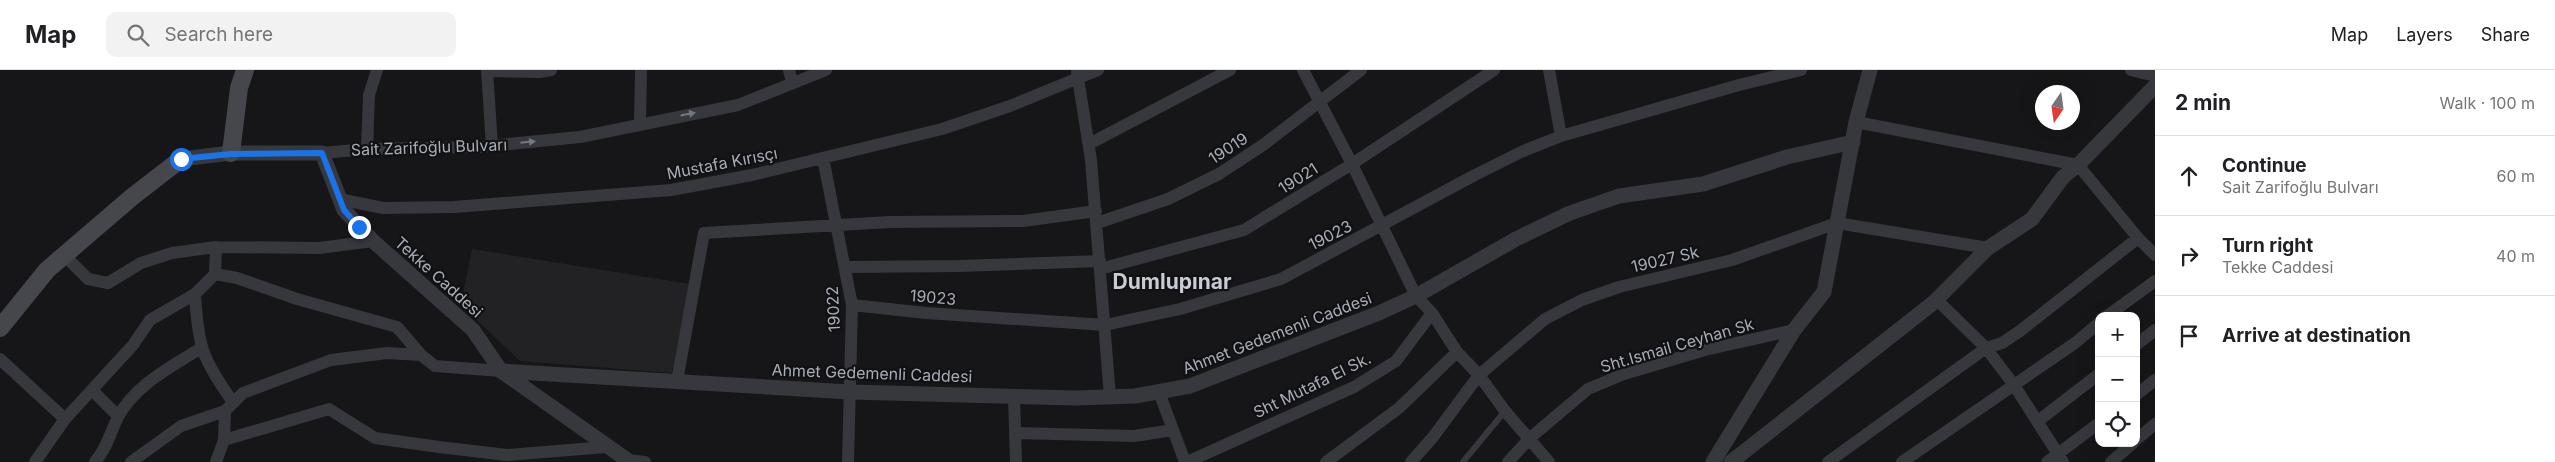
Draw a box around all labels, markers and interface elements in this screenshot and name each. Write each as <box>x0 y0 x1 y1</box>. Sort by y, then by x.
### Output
search box <box>106 12 456 57</box>
text: Map <box>25 20 76 49</box>
icon: search <box>124 21 152 49</box>
text: Search here <box>164 23 273 46</box>
text: Map <box>2331 24 2368 45</box>
text: Layers <box>2396 24 2453 45</box>
text: Share <box>2481 24 2530 45</box>
north arrow <box>2035 85 2080 130</box>
text: 2 min <box>2175 90 2231 115</box>
text: Walk · 100 m <box>2440 93 2535 113</box>
one-way arrow <box>680 110 696 118</box>
street label: 19019 <box>1205 128 1251 168</box>
street label: Sait Zarifoğlu Bulvarı <box>350 134 508 160</box>
one-way arrow <box>520 138 536 146</box>
street label: Mustafa Kırısçı <box>665 142 779 184</box>
route start <box>170 148 193 171</box>
text: Continue <box>2222 154 2307 177</box>
street label: 19021 <box>1275 158 1321 198</box>
icon: ahead <box>2175 162 2203 190</box>
text: 60 m <box>2496 166 2535 186</box>
text: Sait Zarifoğlu Bulvarı <box>2222 177 2379 197</box>
route end <box>348 216 371 239</box>
street label: 19023 <box>1305 216 1355 254</box>
street label: Tekke Caddesi <box>391 232 487 322</box>
text: Turn right <box>2222 234 2313 257</box>
street label: 19027 Sk <box>1629 241 1701 276</box>
icon: right <box>2175 242 2203 270</box>
text: 40 m <box>2496 246 2535 266</box>
text: Tekke Caddesi <box>2222 257 2333 277</box>
district label: Dumlupınar <box>1113 269 1232 294</box>
street label: 19022 <box>822 285 844 333</box>
street label: 19023 <box>909 285 957 309</box>
street label: Ahmet Gedemenli Caddesi <box>1180 288 1374 378</box>
map controls <box>2095 312 2140 447</box>
button: + <box>2095 312 2140 357</box>
street label: Sht.Ismail Ceyhan Sk <box>1598 313 1756 376</box>
icon: arrive <box>2175 322 2203 350</box>
text: Arrive at destination <box>2222 324 2411 347</box>
street label: Sht Mutafa El Sk. <box>1250 348 1374 422</box>
button: − <box>2095 357 2140 402</box>
street label: Ahmet Gedemenli Caddesi <box>771 359 973 387</box>
button: locate <box>2095 402 2140 447</box>

